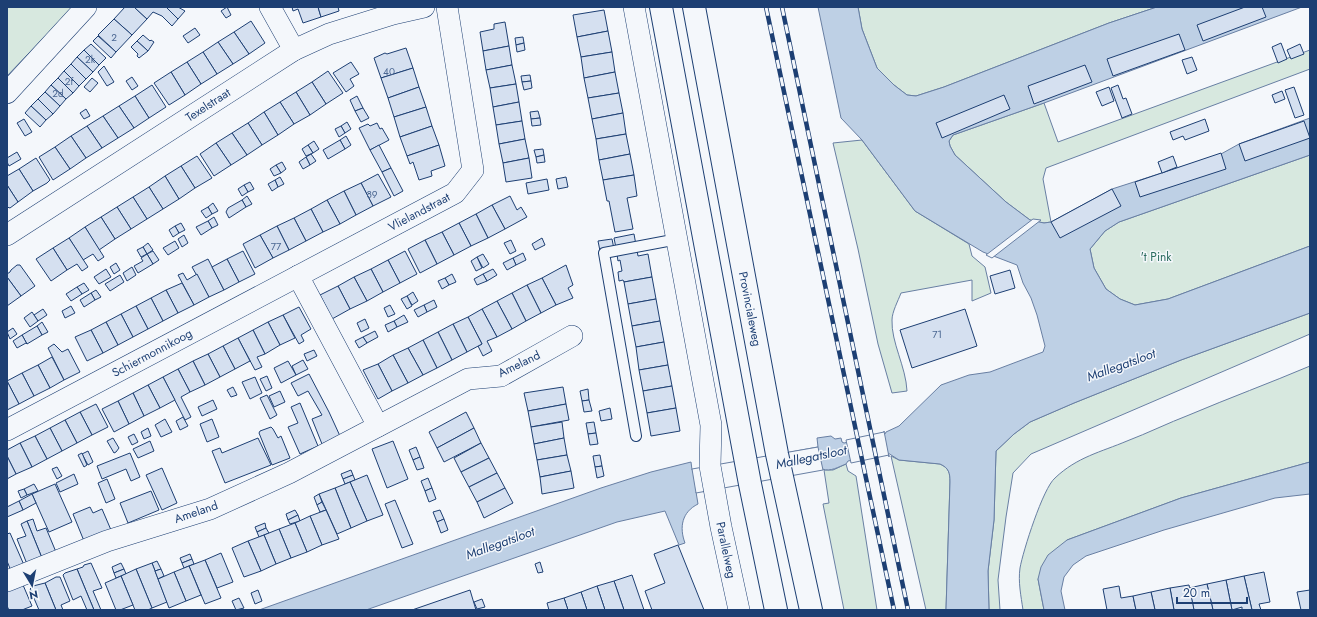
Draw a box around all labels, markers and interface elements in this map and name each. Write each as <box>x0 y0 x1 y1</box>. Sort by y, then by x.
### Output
house number: 2 <box>111 30 117 45</box>
house number: 2k <box>85 52 96 67</box>
house number: 40 <box>383 64 395 79</box>
house number: 2f <box>65 74 74 89</box>
street label: Texelstraat <box>182 84 234 126</box>
house number: 2d <box>52 86 64 101</box>
house number: 89 <box>366 187 378 202</box>
street label: Vlielandstraat <box>385 188 453 236</box>
house number: 77 <box>271 239 282 254</box>
park label: 't Pink <box>1140 248 1172 266</box>
street label: Provincialeweg <box>734 270 766 348</box>
street label: Schiermonnikoog <box>109 324 195 382</box>
house number: 71 <box>932 327 942 342</box>
water label: Mallegatsloot <box>1084 343 1159 386</box>
street label: Ameland <box>495 346 543 382</box>
water label: Mallegatsloot <box>774 440 849 474</box>
street label: Ameland <box>172 496 220 528</box>
street label: Parallelweg <box>711 520 741 580</box>
water label: Mallegatsloot <box>463 521 538 564</box>
north arrow <box>12 565 52 605</box>
scale bar <box>1177 579 1247 605</box>
text: 20 m <box>1183 584 1210 602</box>
text: N <box>28 586 39 603</box>

